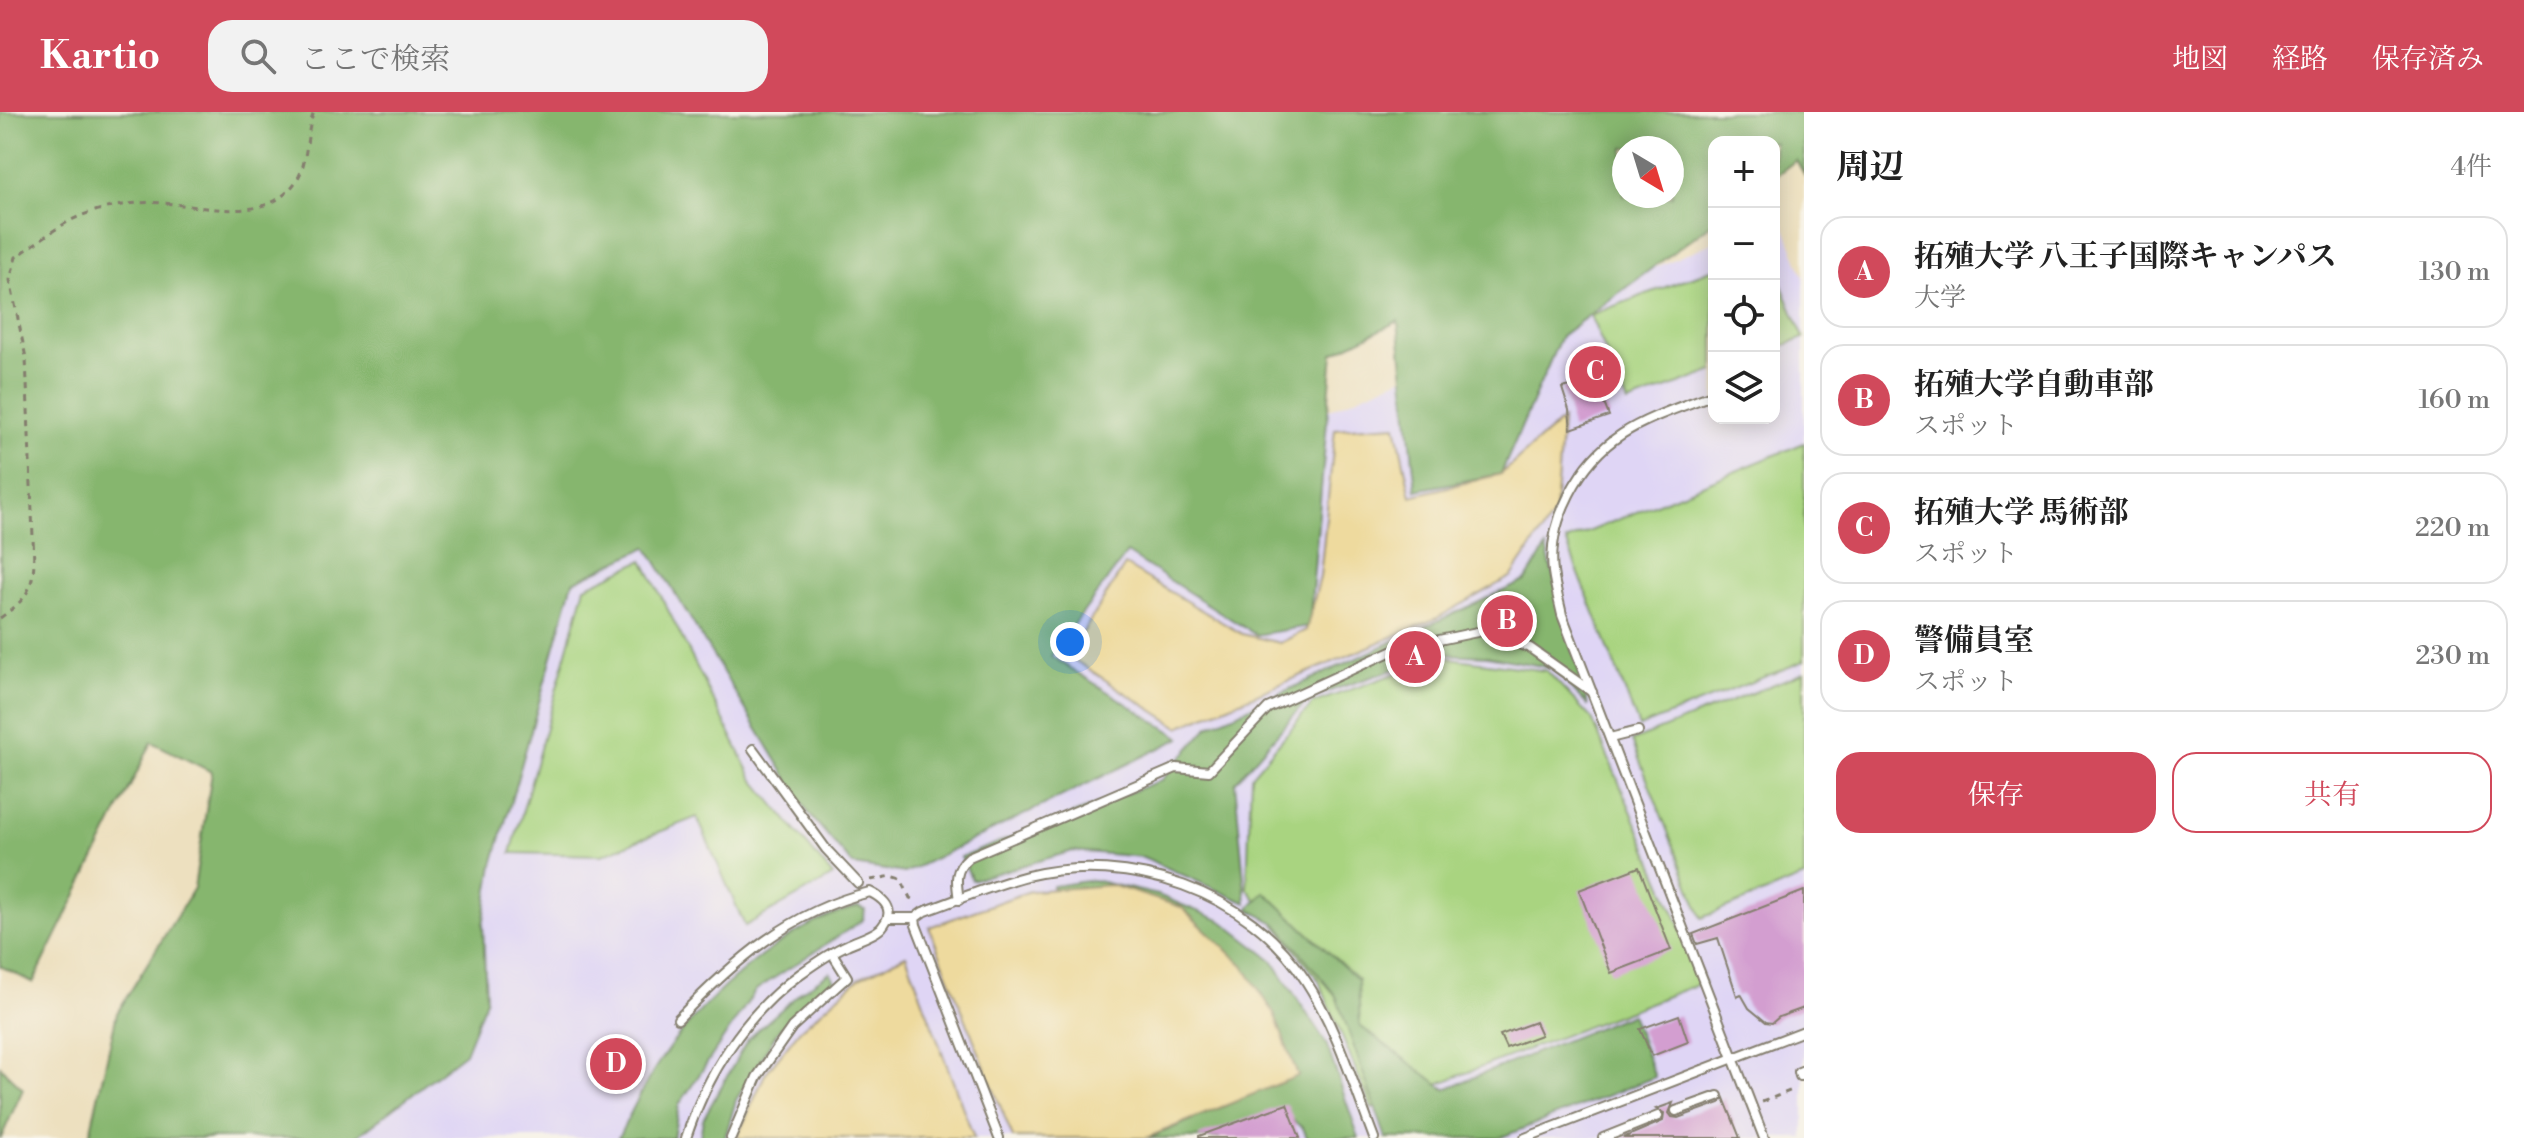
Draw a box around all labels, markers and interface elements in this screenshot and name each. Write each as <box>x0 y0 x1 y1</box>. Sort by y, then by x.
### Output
search box <box>208 20 768 92</box>
text: Kartio <box>40 33 160 80</box>
icon: search <box>236 34 280 78</box>
text: ここで検索 <box>300 41 450 79</box>
text: 地図 <box>2172 42 2228 77</box>
text: 経路 <box>2272 42 2328 77</box>
text: 保存済み <box>2372 42 2484 77</box>
north arrow <box>1612 136 1684 208</box>
map controls <box>1708 136 1780 424</box>
button: + <box>1708 136 1780 208</box>
text: 周辺 <box>1836 147 1904 189</box>
text: 4件 <box>2451 151 2492 183</box>
button: − <box>1708 208 1780 280</box>
text: 拓殖大学 八王子国際キャンパス <box>1914 238 2337 276</box>
text: A <box>1855 256 1873 288</box>
text: 130 m <box>2419 256 2490 288</box>
button: locate <box>1708 280 1780 352</box>
text: 大学 <box>1914 282 1966 314</box>
pin: C <box>1569 342 1621 402</box>
button: layers <box>1708 352 1780 424</box>
text: 拓殖大学自動車部 <box>1914 366 2154 404</box>
text: B <box>1854 384 1874 416</box>
text: 160 m <box>2419 384 2490 416</box>
text: スポット <box>1914 410 2018 442</box>
text: 拓殖大学 馬術部 <box>1914 494 2129 532</box>
text: C <box>1855 512 1873 544</box>
text: 220 m <box>2415 512 2490 544</box>
text: スポット <box>1914 538 2018 570</box>
pin: B <box>1481 591 1533 651</box>
your location <box>1050 622 1090 662</box>
text: 警備員室 <box>1914 622 2034 660</box>
pin: A <box>1389 627 1441 687</box>
text: D <box>1854 640 1874 672</box>
text: 230 m <box>2415 640 2490 672</box>
text: スポット <box>1914 666 2018 698</box>
button: 保存 <box>1836 752 2156 833</box>
button: 共有 <box>2172 752 2492 833</box>
pin: D <box>590 1034 642 1094</box>

